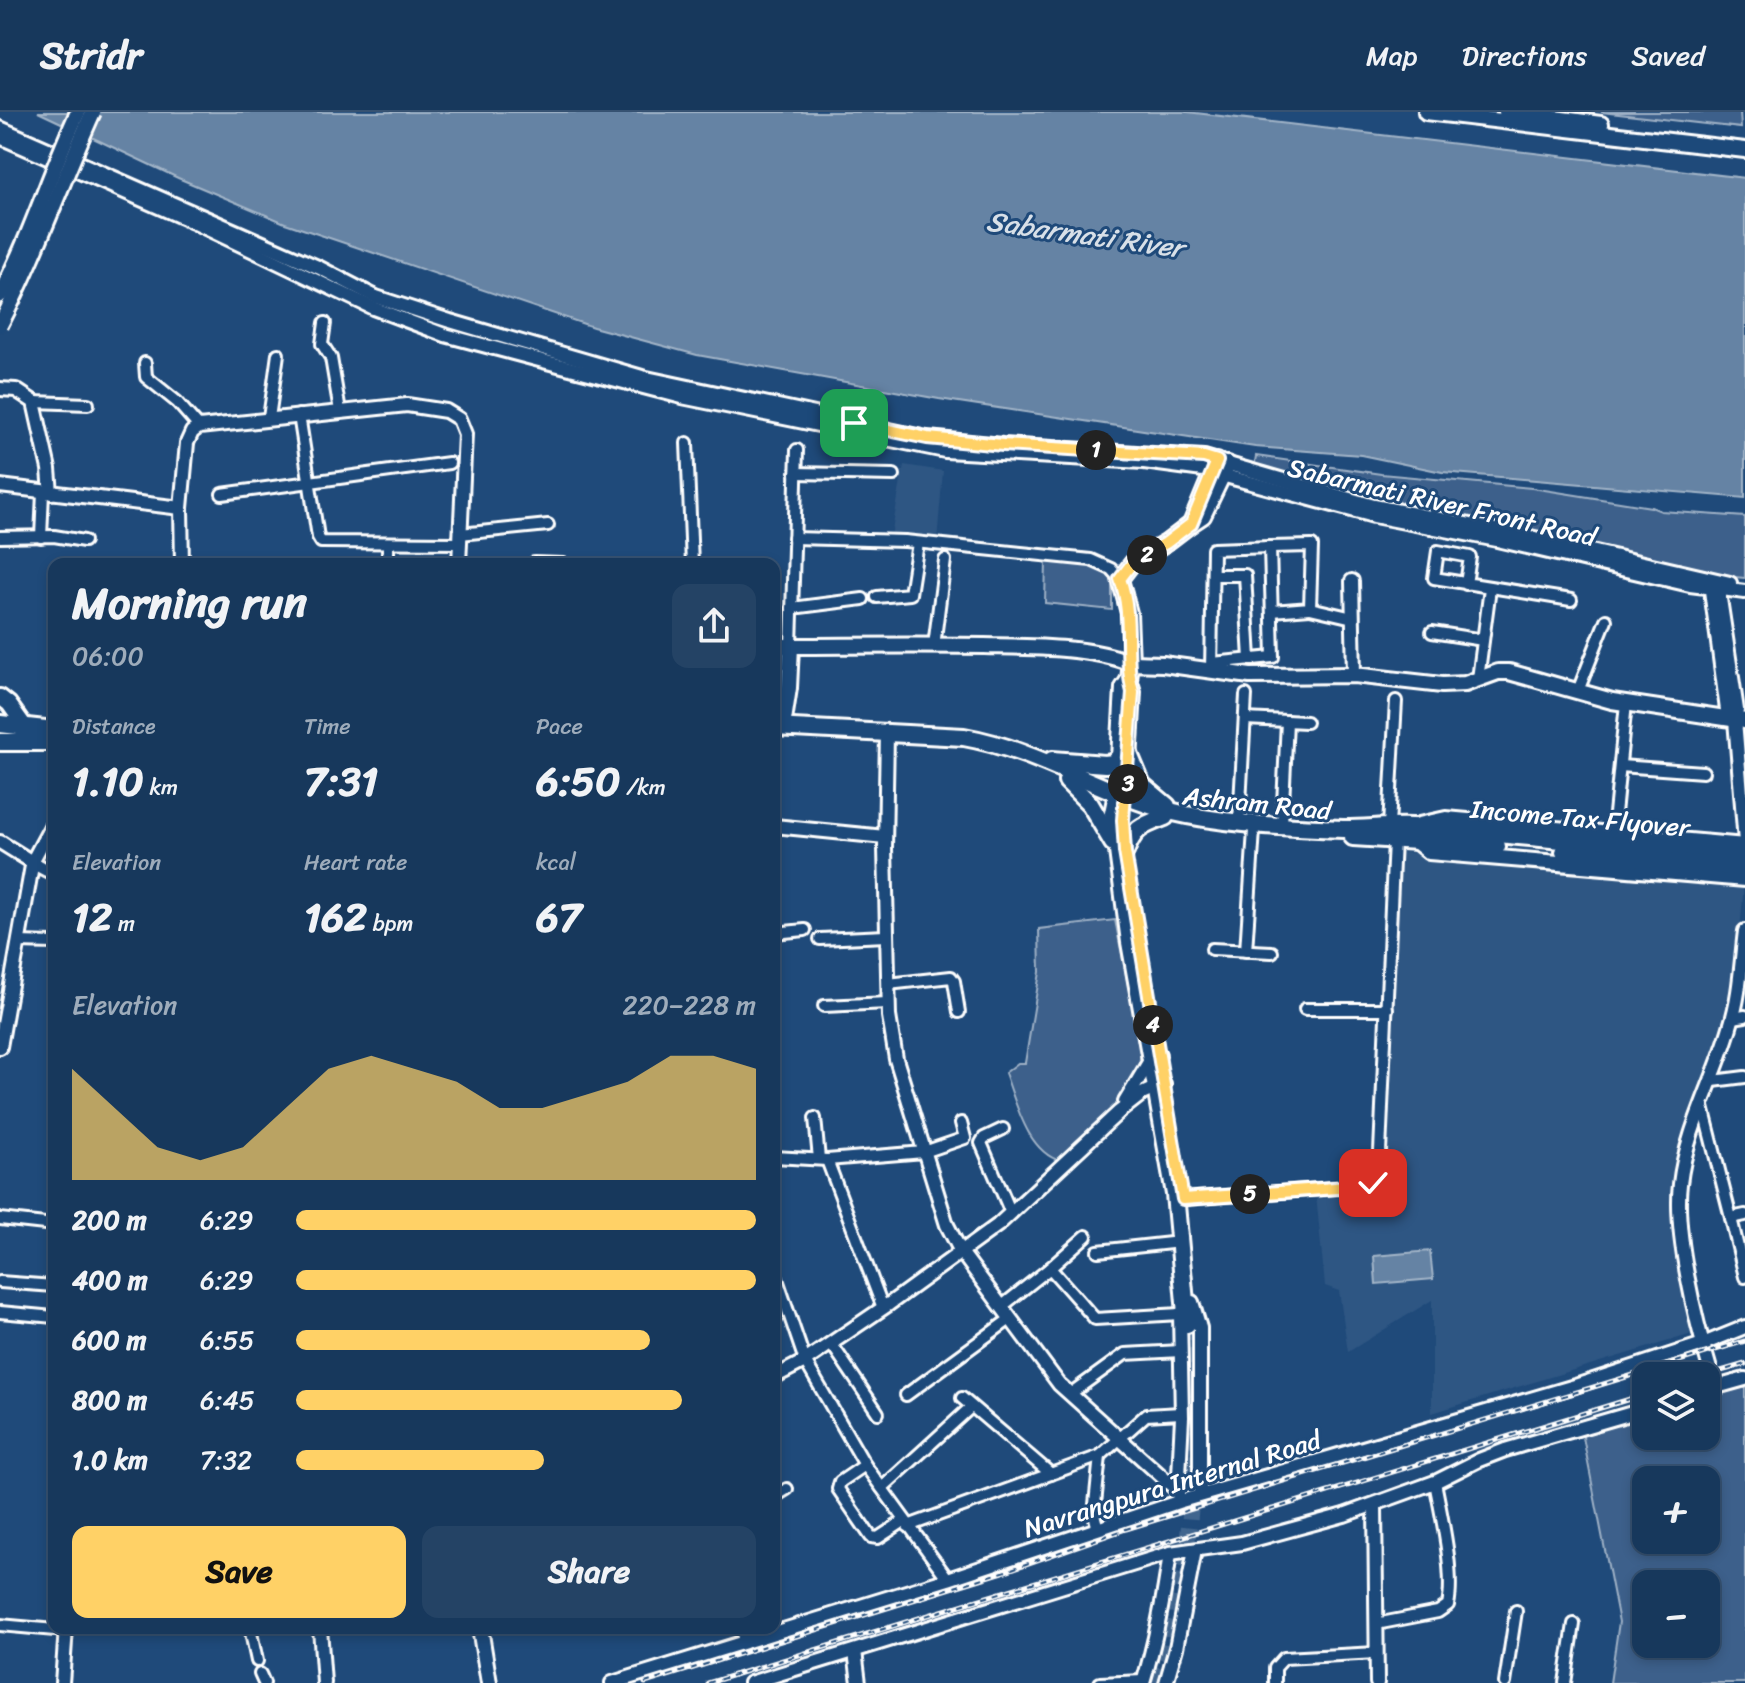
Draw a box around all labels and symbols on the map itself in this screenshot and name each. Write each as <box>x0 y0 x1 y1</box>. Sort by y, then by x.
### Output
water label: Sabarmati River <box>983 196 1191 273</box>
pin <box>820 389 888 457</box>
pin: 1 <box>1076 430 1116 470</box>
street label: Sabarmati River Front Road <box>1283 444 1603 560</box>
pin: 2 <box>1127 535 1167 575</box>
pin: 3 <box>1108 764 1148 804</box>
street label: Ashram Road <box>1180 772 1336 834</box>
street label: Income Tax Flyover <box>1467 785 1693 851</box>
pin: 4 <box>1133 1005 1173 1045</box>
pin <box>1339 1149 1407 1217</box>
pin: 5 <box>1230 1174 1270 1214</box>
street label: Navrangpura Internal Road <box>1018 1416 1329 1551</box>

